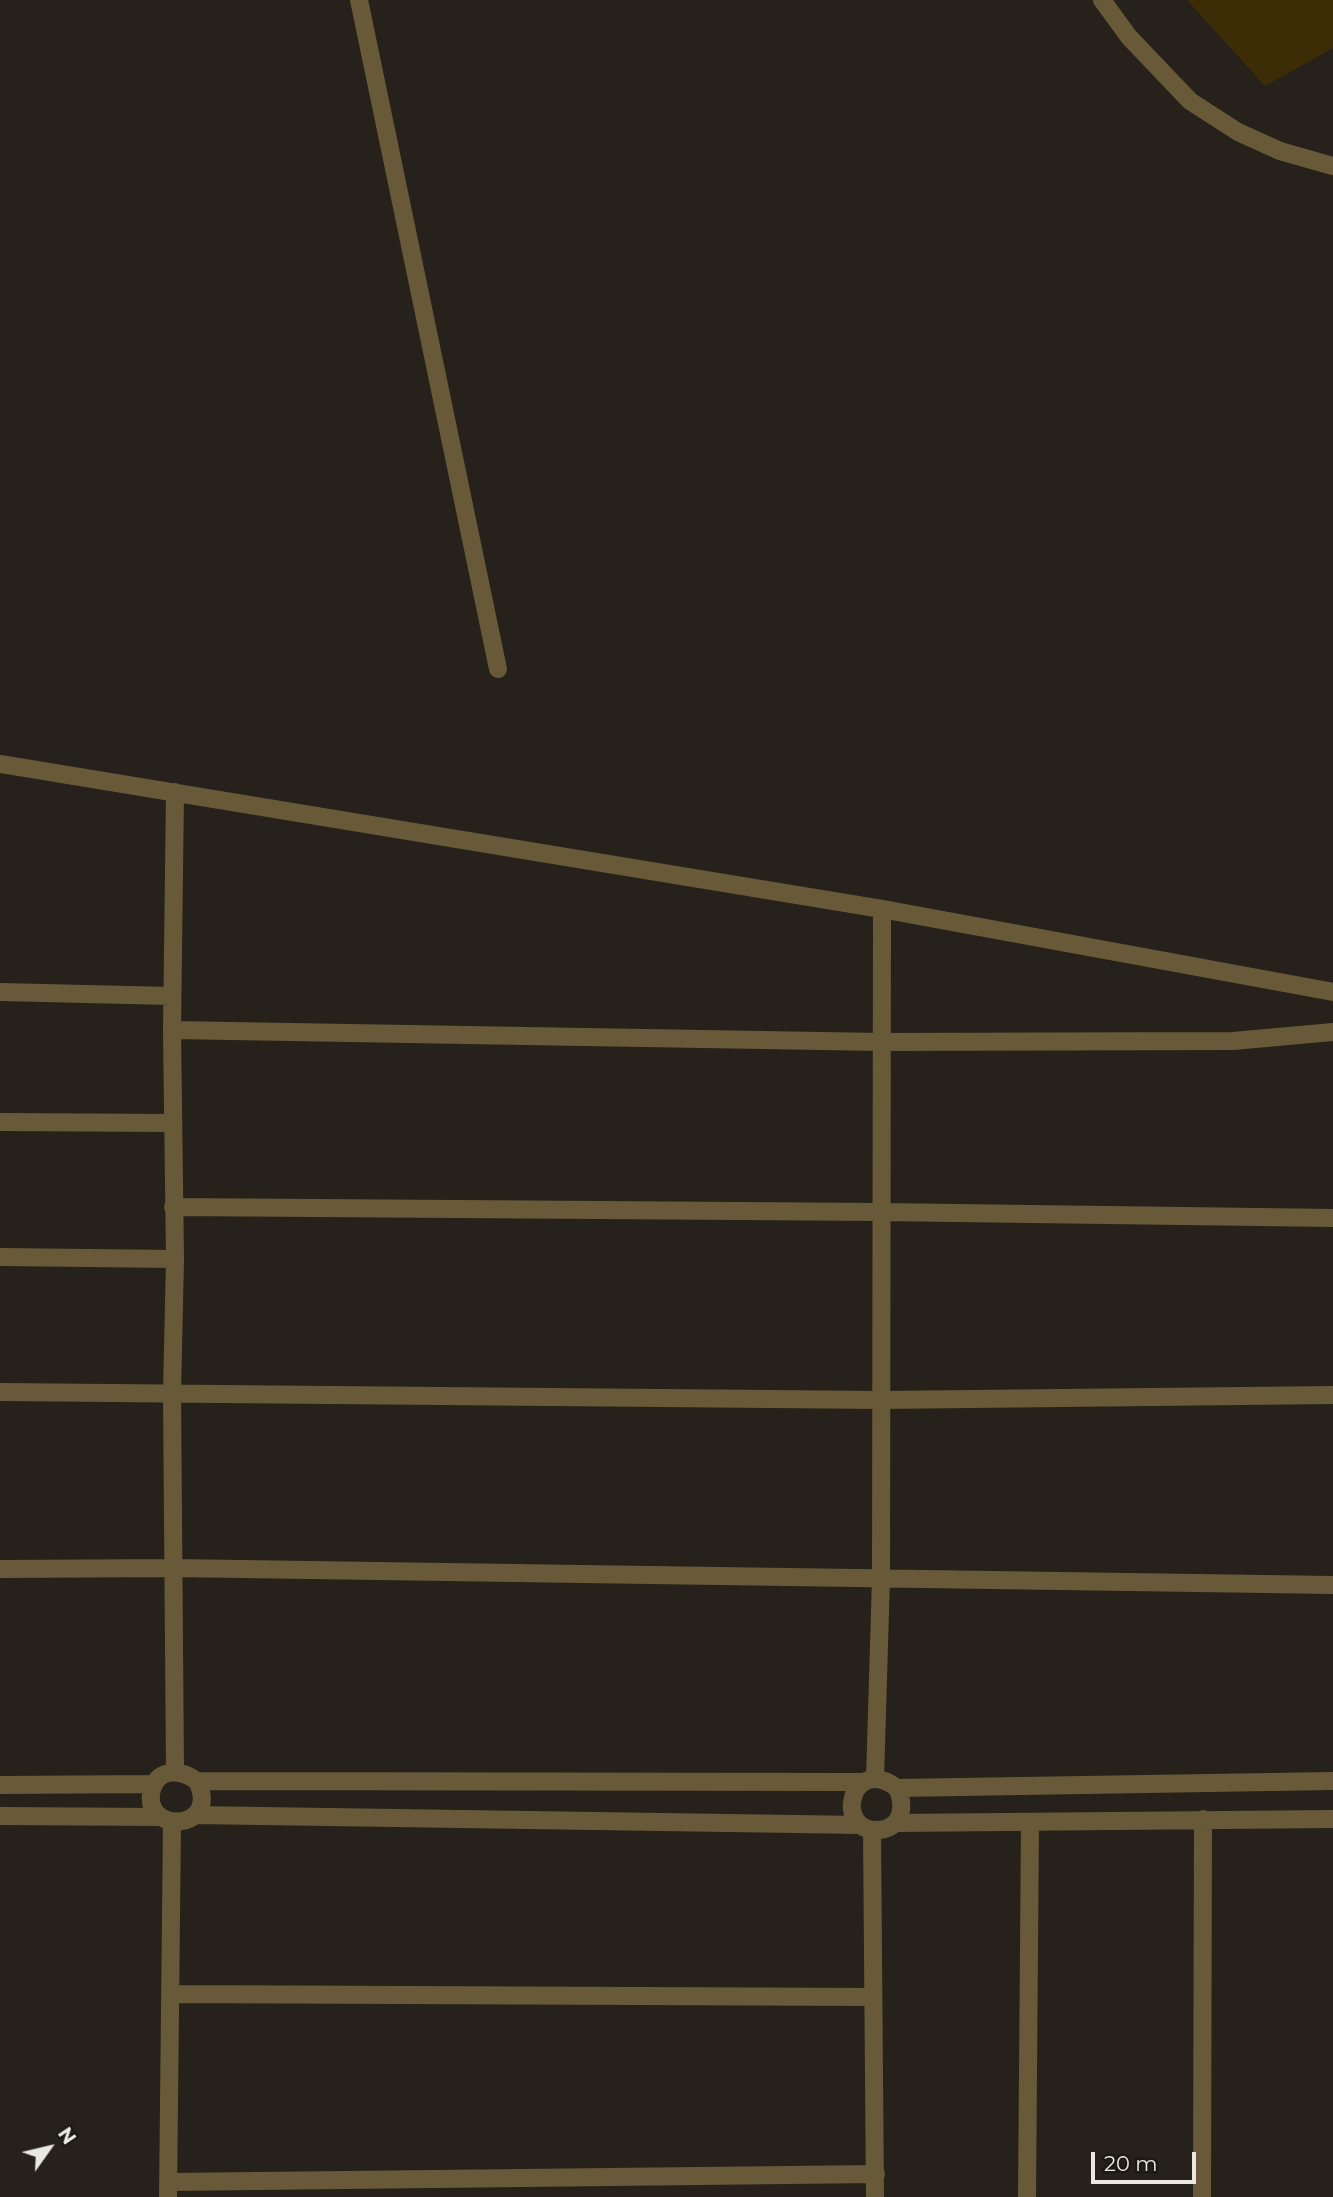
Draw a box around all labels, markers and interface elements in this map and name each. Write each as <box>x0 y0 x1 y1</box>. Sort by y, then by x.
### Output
north arrow <box>14 2113 84 2183</box>
text: N <box>53 2123 81 2149</box>
scale bar <box>1095 2138 1200 2182</box>
text: 20 m <box>1104 2151 1158 2176</box>

